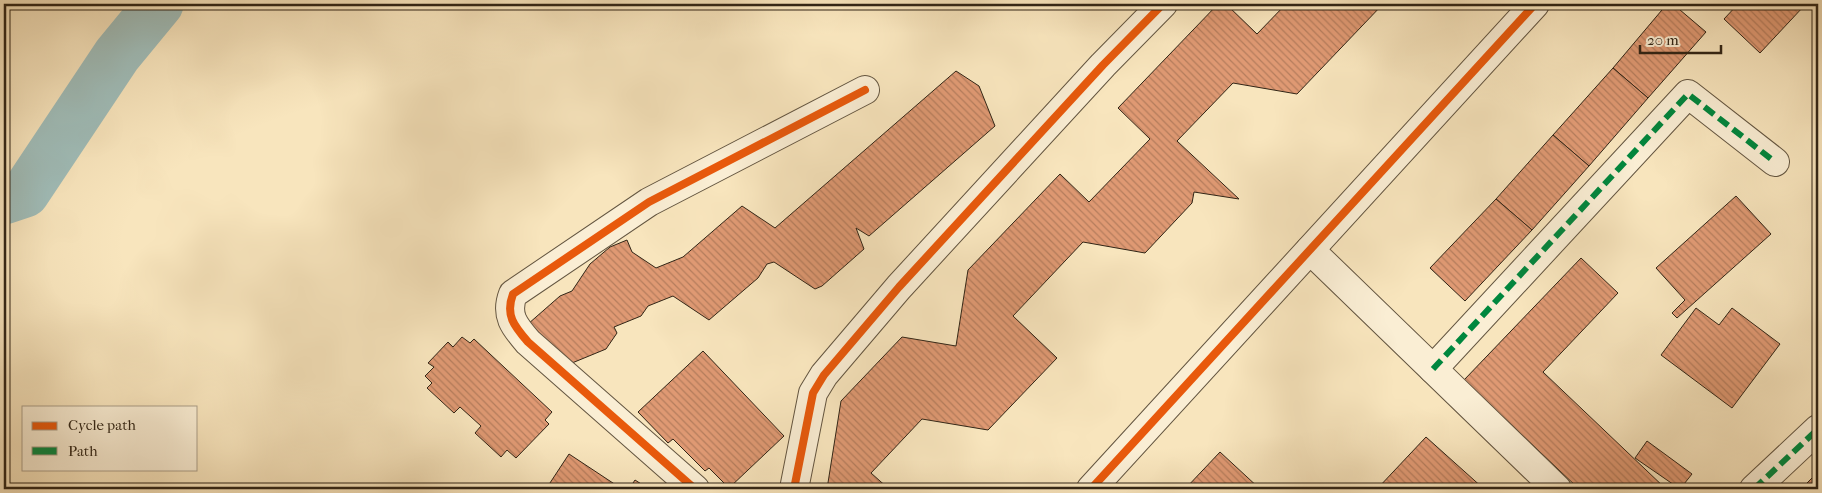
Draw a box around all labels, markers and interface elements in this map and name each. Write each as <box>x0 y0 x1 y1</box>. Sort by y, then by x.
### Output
scale bar <box>1640 22 1721 54</box>
text: 20 m <box>1647 31 1679 49</box>
legend <box>22 406 198 470</box>
text: Cycle path <box>68 416 136 434</box>
text: Path <box>68 442 98 460</box>

